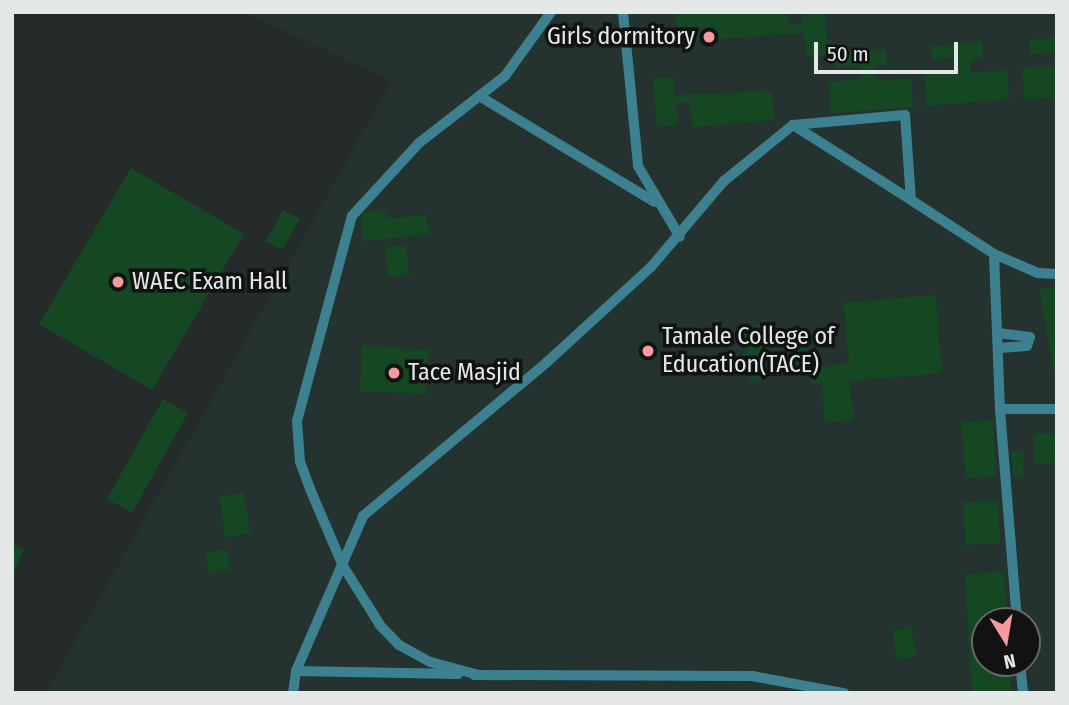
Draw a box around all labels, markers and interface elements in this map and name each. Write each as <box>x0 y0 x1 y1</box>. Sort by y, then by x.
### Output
place label: Girls dormitory <box>547 23 695 51</box>
scale bar <box>817 28 960 72</box>
marker: Girls dormitory <box>701 29 717 45</box>
text: 50 m <box>827 41 869 67</box>
place label: WAEC Exam Hall <box>132 268 287 296</box>
marker: WAEC Exam Hall <box>110 274 126 290</box>
place label: Tamale College of Education(TACE) <box>662 323 834 379</box>
marker: Tamale College of Education(TACE) <box>640 343 656 359</box>
place label: Tace Masjid <box>408 359 521 387</box>
marker: Tace Masjid <box>386 365 402 381</box>
north arrow <box>971 607 1041 677</box>
text: N <box>1002 649 1018 674</box>

